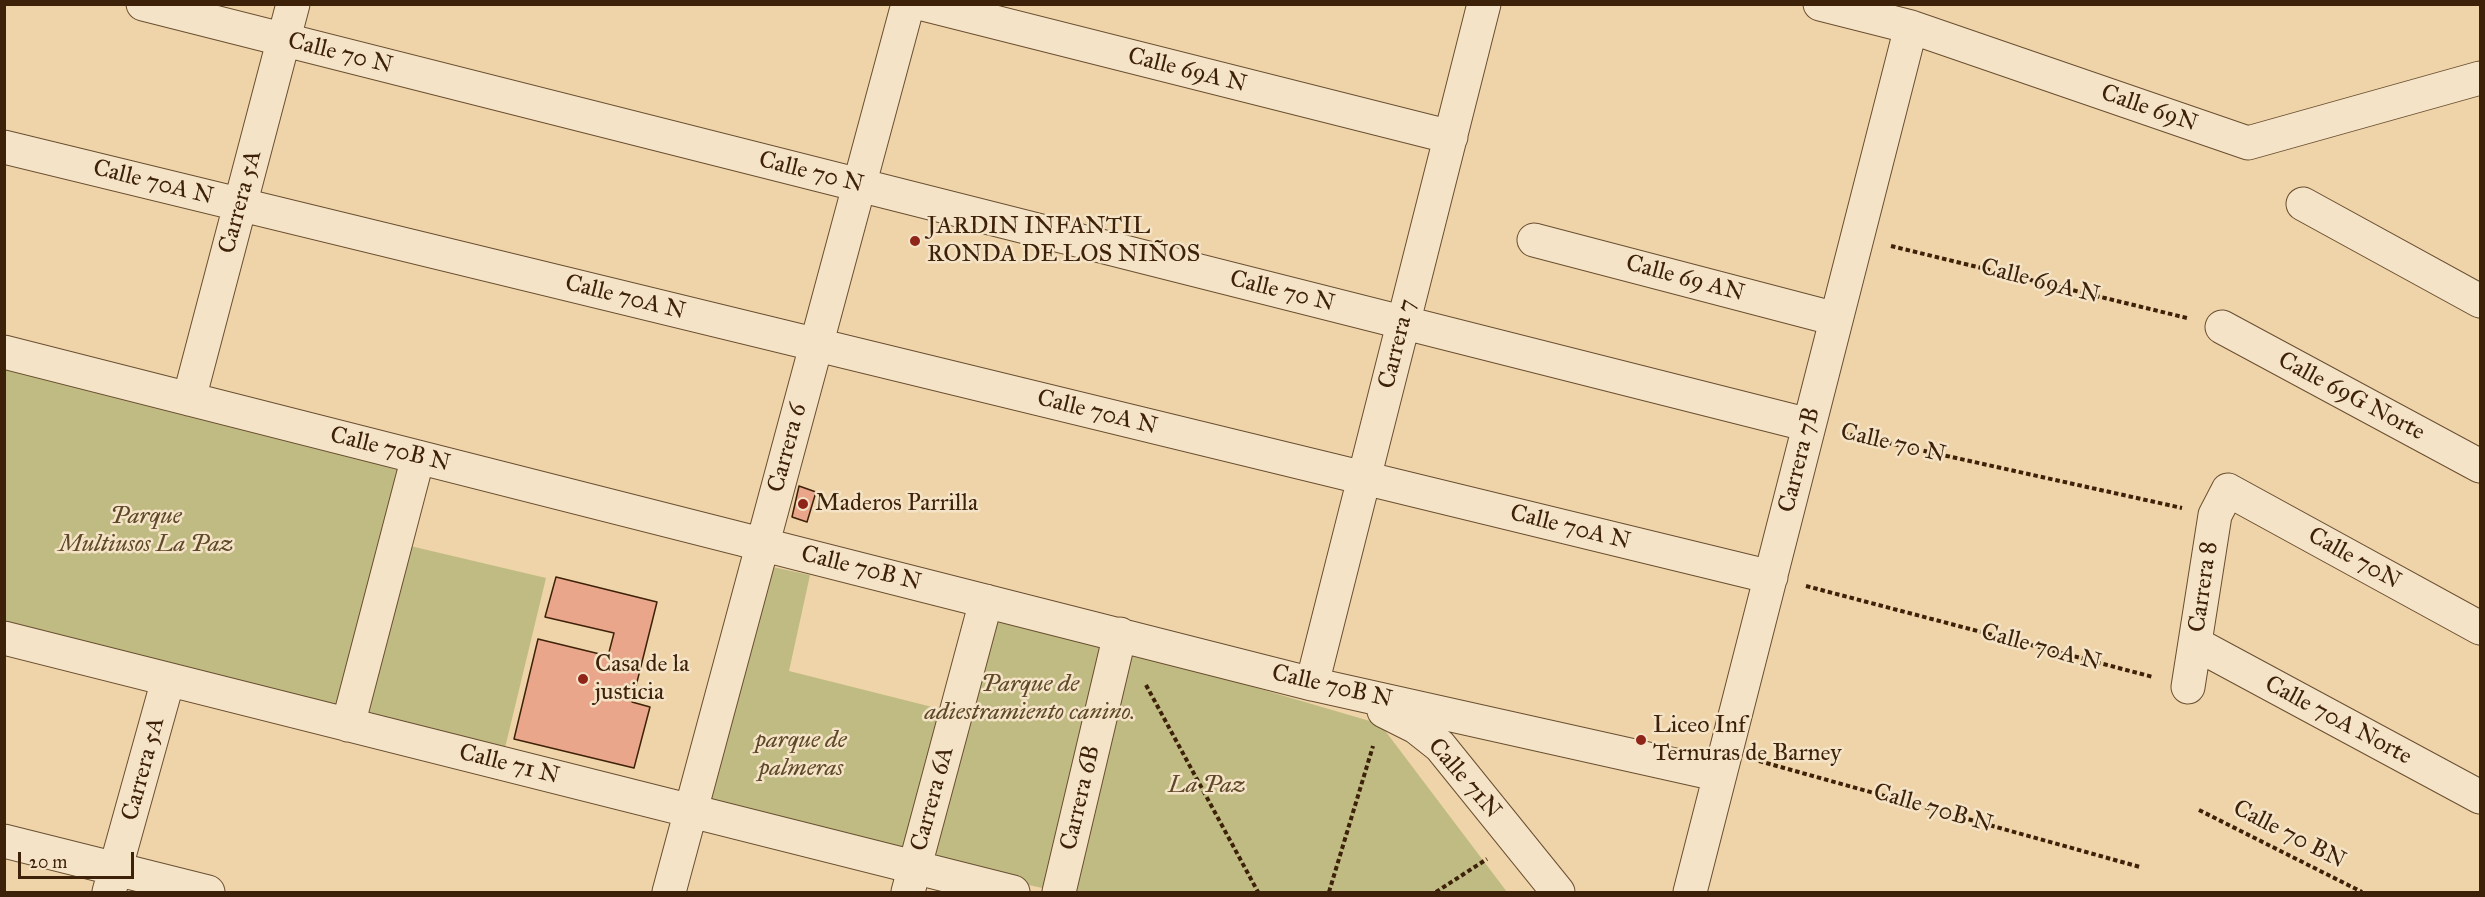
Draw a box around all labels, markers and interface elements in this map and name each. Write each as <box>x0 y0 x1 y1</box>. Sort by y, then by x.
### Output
street label: Calle 70 N <box>285 27 395 81</box>
street label: Calle 69A N <box>1125 42 1249 100</box>
street label: Calle 69N <box>2097 79 2201 139</box>
street label: Calle 70 N <box>756 146 866 200</box>
street label: Carrera 5A <box>213 147 269 257</box>
street label: Calle 70A N <box>90 154 216 212</box>
place label: JARDIN INFANTIL RONDA DE LOS NIÑOS <box>927 213 1200 269</box>
marker: JARDIN INFANTIL RONDA DE LOS NIÑOS <box>908 234 922 248</box>
street label: Calle 69 AN <box>1623 249 1747 309</box>
street label: Calle 69A N <box>1978 253 2102 311</box>
street label: Calle 70 N <box>1227 265 1337 319</box>
street label: Calle 70A N <box>562 269 688 327</box>
street label: Carrera 7 <box>1373 296 1423 392</box>
street label: Calle 69G Norte <box>2273 346 2429 448</box>
street label: Calle 70A N <box>1034 384 1160 442</box>
street label: Carrera 6 <box>762 400 814 496</box>
street label: Carrera 7B <box>1773 404 1827 516</box>
street label: Calle 70 N <box>1838 418 1948 470</box>
street label: Calle 70B N <box>327 421 453 479</box>
place label: Maderos Parrilla <box>815 490 978 518</box>
marker: Maderos Parrilla <box>796 497 810 511</box>
street label: Calle 70A N <box>1507 499 1633 557</box>
park label: Parque Multiusos La Paz <box>59 503 233 559</box>
street label: Calle 70N <box>2303 522 2405 596</box>
street label: Calle 70B N <box>798 540 924 598</box>
street label: Carrera 8 <box>2183 540 2225 634</box>
street label: Calle 70A N <box>1978 618 2104 678</box>
place label: Casa de la justicia <box>595 651 689 707</box>
street label: Calle 70B N <box>1269 659 1395 715</box>
street label: Calle 70A Norte <box>2260 670 2416 772</box>
park label: Parque de adiestramiento canino. <box>925 671 1135 727</box>
marker: Casa de la justicia <box>576 672 590 686</box>
place label: Liceo Inf Ternuras de Barney <box>1653 712 1841 768</box>
street label: Carrera 5A <box>116 714 172 824</box>
park label: parque de palmeras <box>755 727 847 783</box>
street label: Calle 71N <box>1421 733 1507 825</box>
marker: Liceo Inf Ternuras de Barney <box>1634 733 1648 747</box>
street label: Calle 71 N <box>456 739 562 791</box>
street label: Carrera 6B <box>1055 743 1107 853</box>
street label: Carrera 6A <box>905 744 961 854</box>
park label: La Paz <box>1168 772 1246 800</box>
street label: Calle 70B N <box>1870 778 1996 840</box>
street label: Calle 70 BN <box>2228 794 2350 876</box>
scale bar <box>21 840 136 878</box>
text: 20 m <box>29 851 67 873</box>

